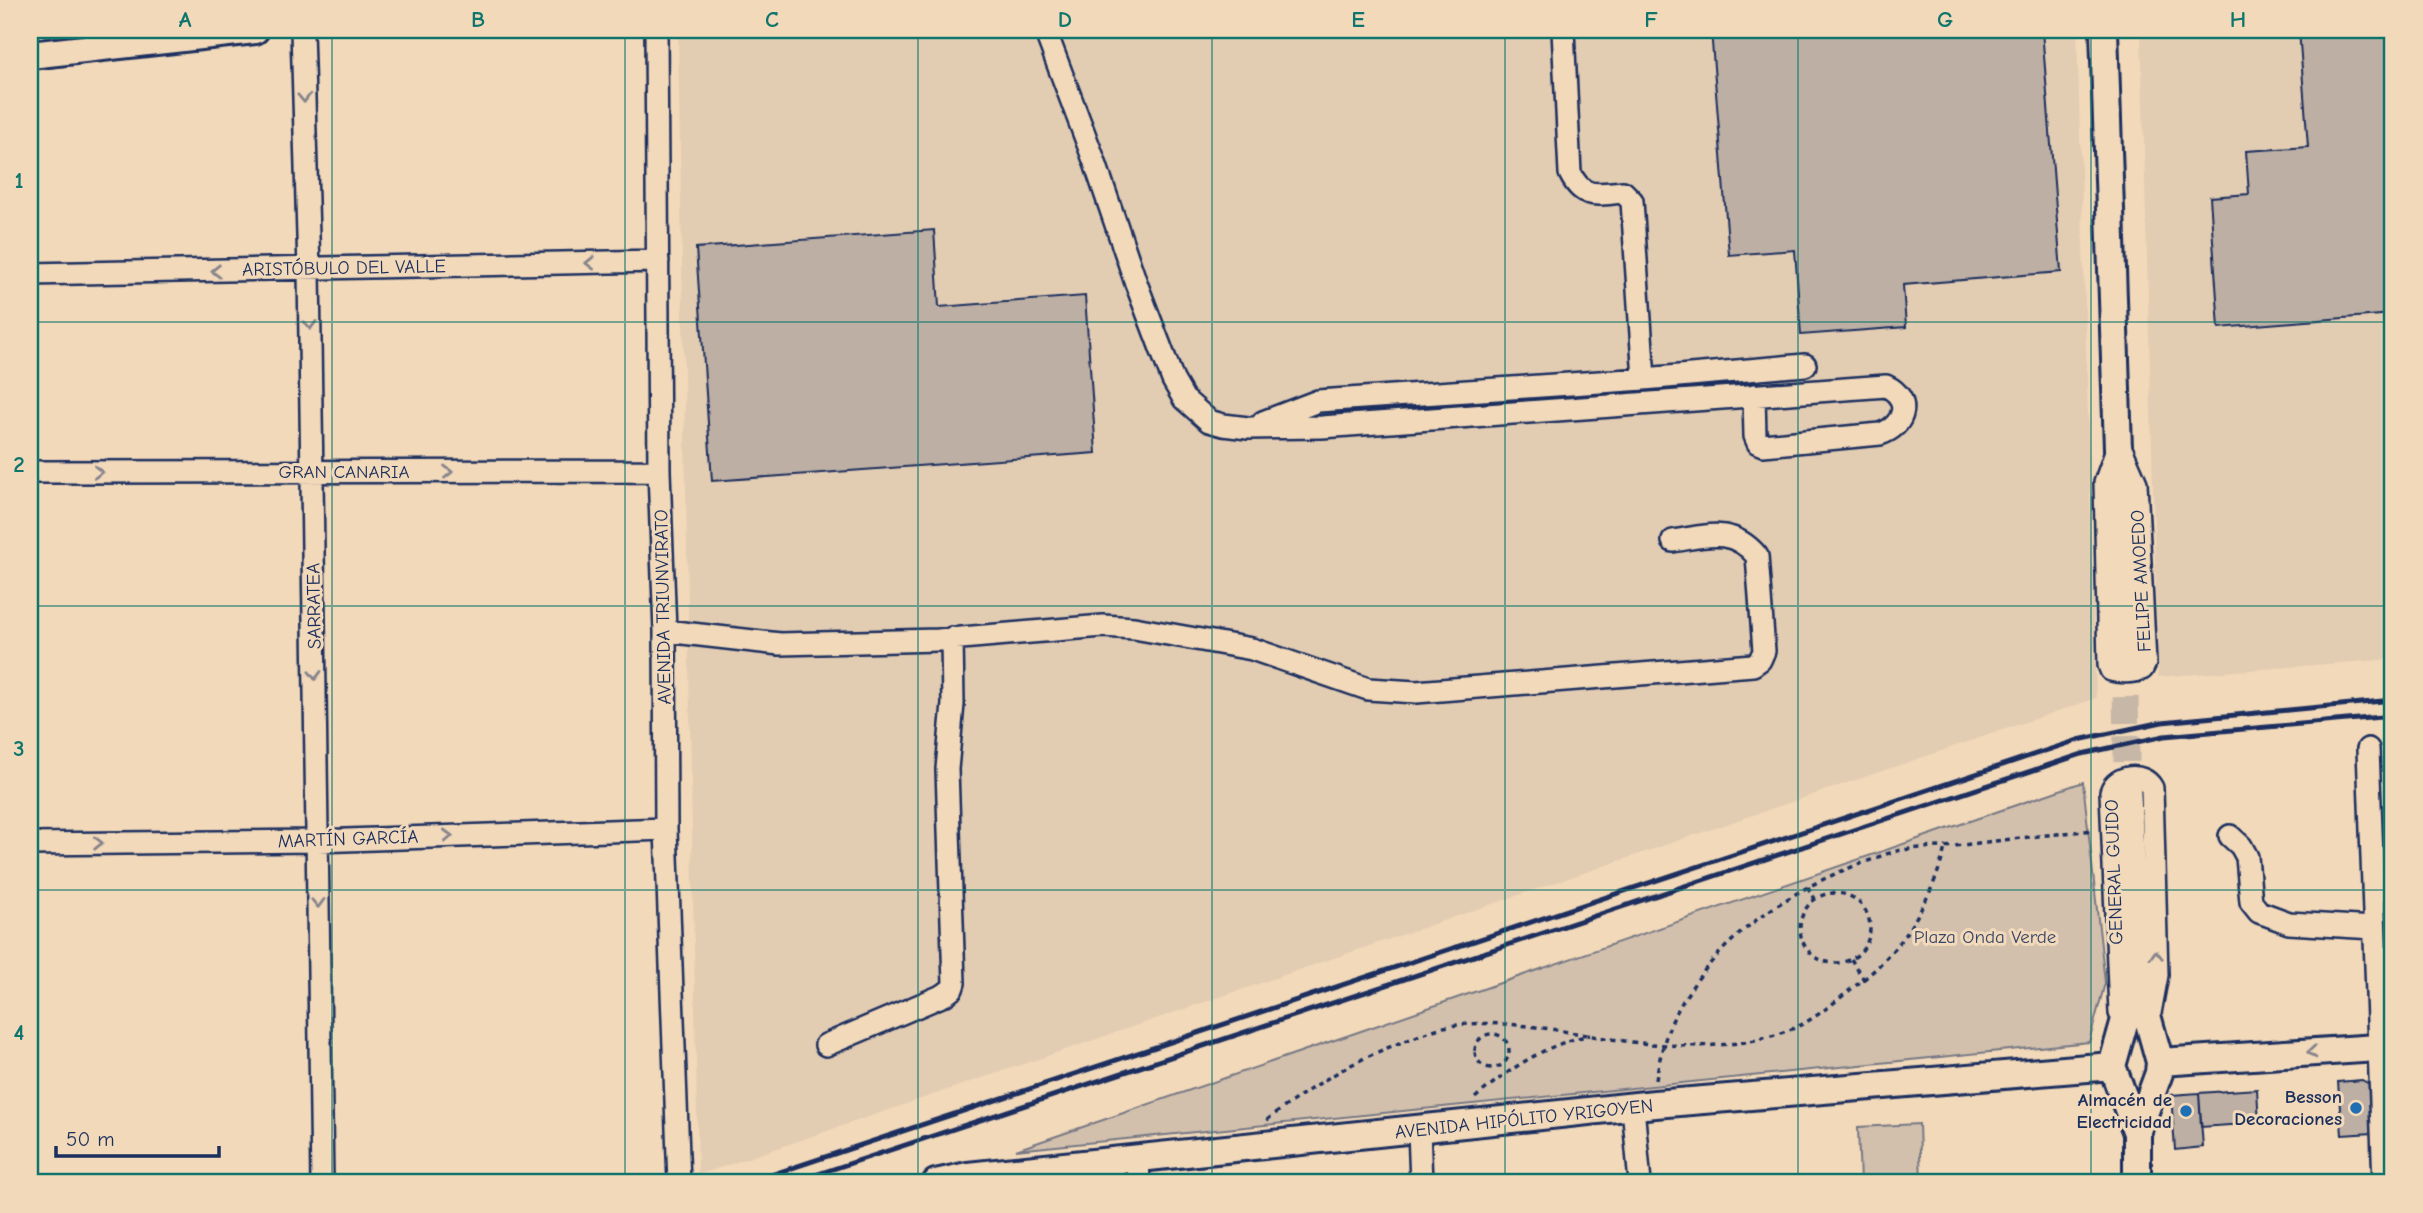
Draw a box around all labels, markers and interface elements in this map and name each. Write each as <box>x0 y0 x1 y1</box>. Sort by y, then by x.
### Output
text: A <box>179 6 192 33</box>
text: B <box>471 6 485 33</box>
text: C <box>765 6 779 33</box>
text: D <box>1058 6 1072 33</box>
text: E <box>1351 6 1365 33</box>
text: F <box>1644 6 1658 33</box>
text: G <box>1937 6 1953 33</box>
text: H <box>2230 6 2246 33</box>
one-way arrow <box>296 93 312 104</box>
text: 1 <box>14 167 24 194</box>
street label: ARISTÓBULO DEL VALLE <box>242 255 446 281</box>
one-way arrow <box>584 255 595 270</box>
one-way arrow <box>210 263 221 279</box>
one-way arrow <box>302 321 318 331</box>
text: 2 <box>13 451 25 478</box>
street label: GRAN CANARIA <box>279 461 409 483</box>
one-way arrow <box>93 464 104 480</box>
one-way arrow <box>443 464 454 480</box>
street label: AVENIDA TRIUNVIRATO <box>650 509 676 705</box>
street label: FELIPE AMOEDO <box>2126 509 2156 653</box>
street label: SARRATEA <box>302 563 326 649</box>
one-way arrow <box>307 671 323 681</box>
text: 3 <box>13 735 25 762</box>
street label: GENERAL GUIDO <box>2100 799 2128 945</box>
street label: MARTÍN GARCÍA <box>277 826 419 852</box>
one-way arrow <box>443 829 454 844</box>
one-way arrow <box>93 835 104 851</box>
one-way arrow <box>310 898 325 909</box>
park label: Plaza Onda Verde <box>1914 926 2056 948</box>
one-way arrow <box>2148 949 2164 959</box>
text: 4 <box>14 1019 25 1046</box>
one-way arrow <box>2306 1045 2317 1060</box>
place label: Besson Decoraciones <box>2234 1086 2342 1130</box>
place label: Almacén de Electricidad <box>2076 1089 2172 1133</box>
street label: AVENIDA HIPÓLITO YRIGOYEN <box>1394 1094 1654 1144</box>
marker: Besson Decoraciones <box>2348 1100 2364 1116</box>
marker: Almacén de Electricidad <box>2178 1103 2194 1119</box>
scale bar <box>56 1115 219 1159</box>
text: 50 m <box>66 1127 115 1151</box>

